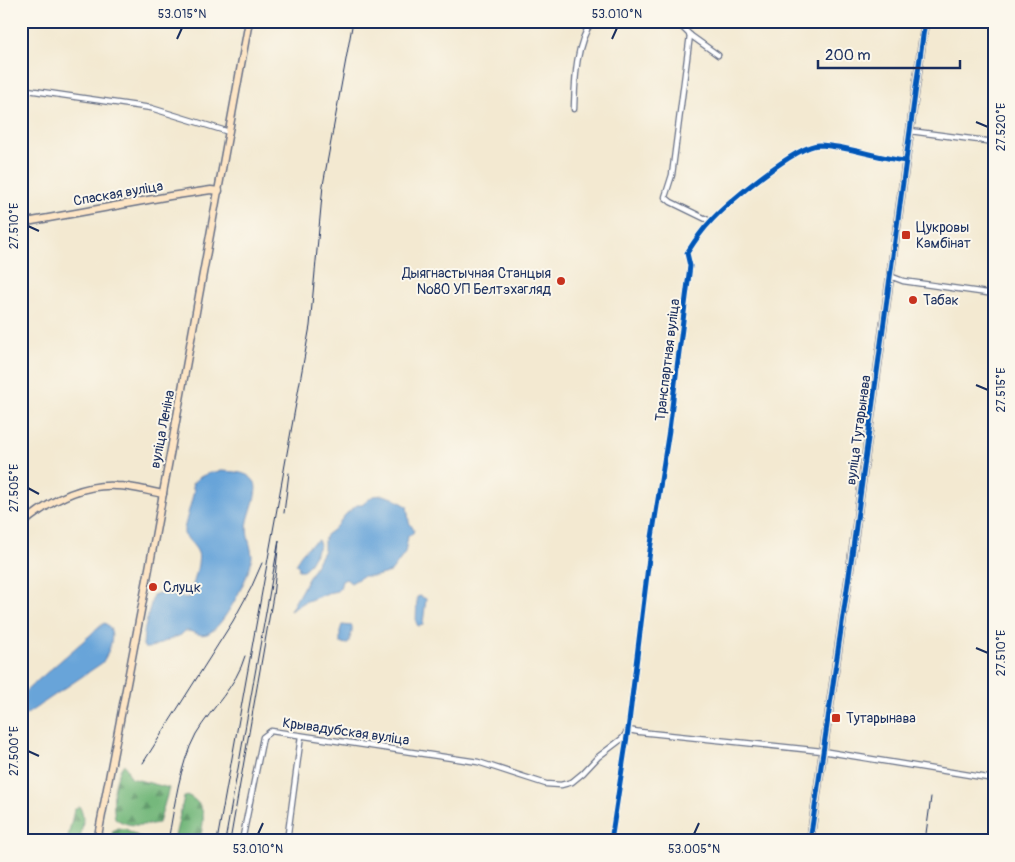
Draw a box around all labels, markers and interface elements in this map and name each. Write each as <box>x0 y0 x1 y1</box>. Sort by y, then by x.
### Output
text: 53.015°N <box>158 7 206 22</box>
text: 53.010°N <box>592 7 642 22</box>
scale bar <box>818 38 960 70</box>
text: 200 m <box>825 46 870 65</box>
text: 27.520°E <box>994 103 1009 151</box>
street label: Спаская вуліца <box>72 177 164 210</box>
text: 27.510°E <box>7 203 22 249</box>
place label: Цукровы Камбінат <box>916 219 971 252</box>
marker: Цукровы Камбінат <box>900 229 912 241</box>
place label: Дыягнастычная Станцыя №80 УП Белтэхагляд <box>401 265 552 298</box>
marker: Дыягнастычная Станцыя №80 УП Белтэхагляд <box>555 275 567 287</box>
place label: Табак <box>923 292 959 309</box>
marker: Табак <box>907 294 919 306</box>
street label: Транспартная вуліца <box>652 298 683 422</box>
text: 27.515°E <box>994 368 1009 412</box>
street label: вуліца Тутарынава <box>842 374 875 486</box>
street label: вуліца Леніна <box>147 389 178 470</box>
text: 27.505°E <box>7 464 22 512</box>
place label: Слуцк <box>163 579 201 596</box>
marker: Слуцк <box>147 581 159 593</box>
text: 27.510°E <box>994 630 1009 676</box>
place label: Тутарынава <box>846 710 916 727</box>
marker: Тутарынава <box>830 712 842 724</box>
street label: Крывадубская вуліца <box>281 714 410 749</box>
text: 27.500°E <box>7 726 22 776</box>
text: 53.010°N <box>233 842 283 857</box>
text: 53.005°N <box>668 842 720 857</box>

